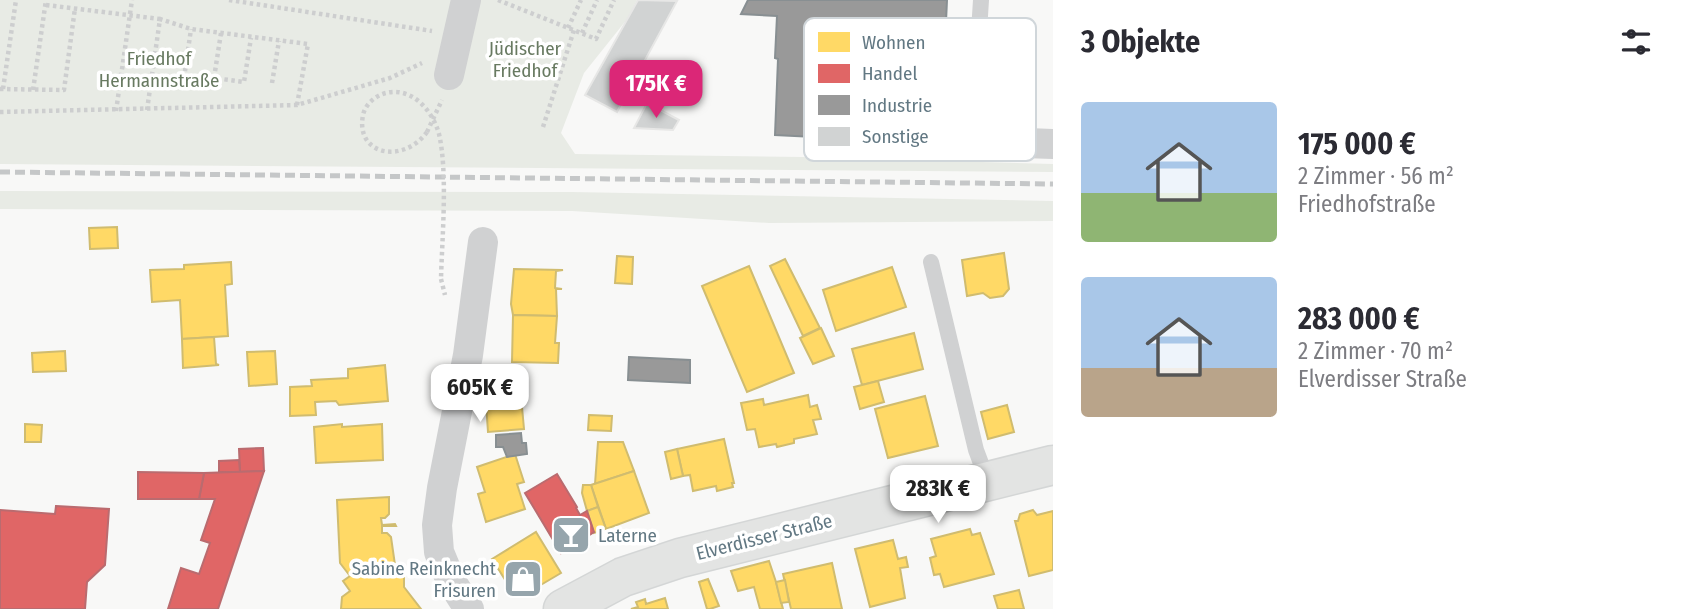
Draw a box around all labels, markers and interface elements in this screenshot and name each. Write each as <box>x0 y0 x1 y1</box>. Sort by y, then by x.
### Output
legend <box>804 18 1036 161</box>
icon: filters <box>1617 23 1655 61</box>
text: 3 Objekte <box>1081 24 1200 60</box>
text: Wohnen <box>862 31 925 54</box>
park label: Jüdischer Friedhof <box>489 37 562 82</box>
park label: Friedhof Hermannstraße <box>99 47 219 92</box>
pin: 175K € <box>599 60 713 120</box>
text: Handel <box>862 62 917 85</box>
text: 175K € <box>625 69 687 97</box>
text: Industrie <box>862 94 932 117</box>
text: Sonstige <box>862 125 929 148</box>
text: 175 000 € <box>1298 126 1416 162</box>
icon: home <box>1137 130 1221 214</box>
text: 2 Zimmer · 56 m² <box>1298 162 1454 190</box>
text: Friedhofstraße <box>1298 190 1436 218</box>
text: 283 000 € <box>1298 301 1420 337</box>
icon: home <box>1137 305 1221 389</box>
text: 2 Zimmer · 70 m² <box>1298 337 1453 365</box>
pin: 605K € <box>423 364 537 424</box>
text: Elverdisser Straße <box>1298 365 1467 393</box>
text: 605K € <box>447 373 513 401</box>
pin: 283K € <box>881 466 995 525</box>
text: 283K € <box>906 474 970 502</box>
street label: Elverdisser Straße <box>694 509 834 565</box>
bar icon: Laterne <box>550 514 592 556</box>
place label: Laterne <box>598 524 657 547</box>
place label: Sabine Reinknecht Frisuren <box>352 557 497 602</box>
shop icon: Sabine Reinknecht Frisuren <box>502 558 544 600</box>

